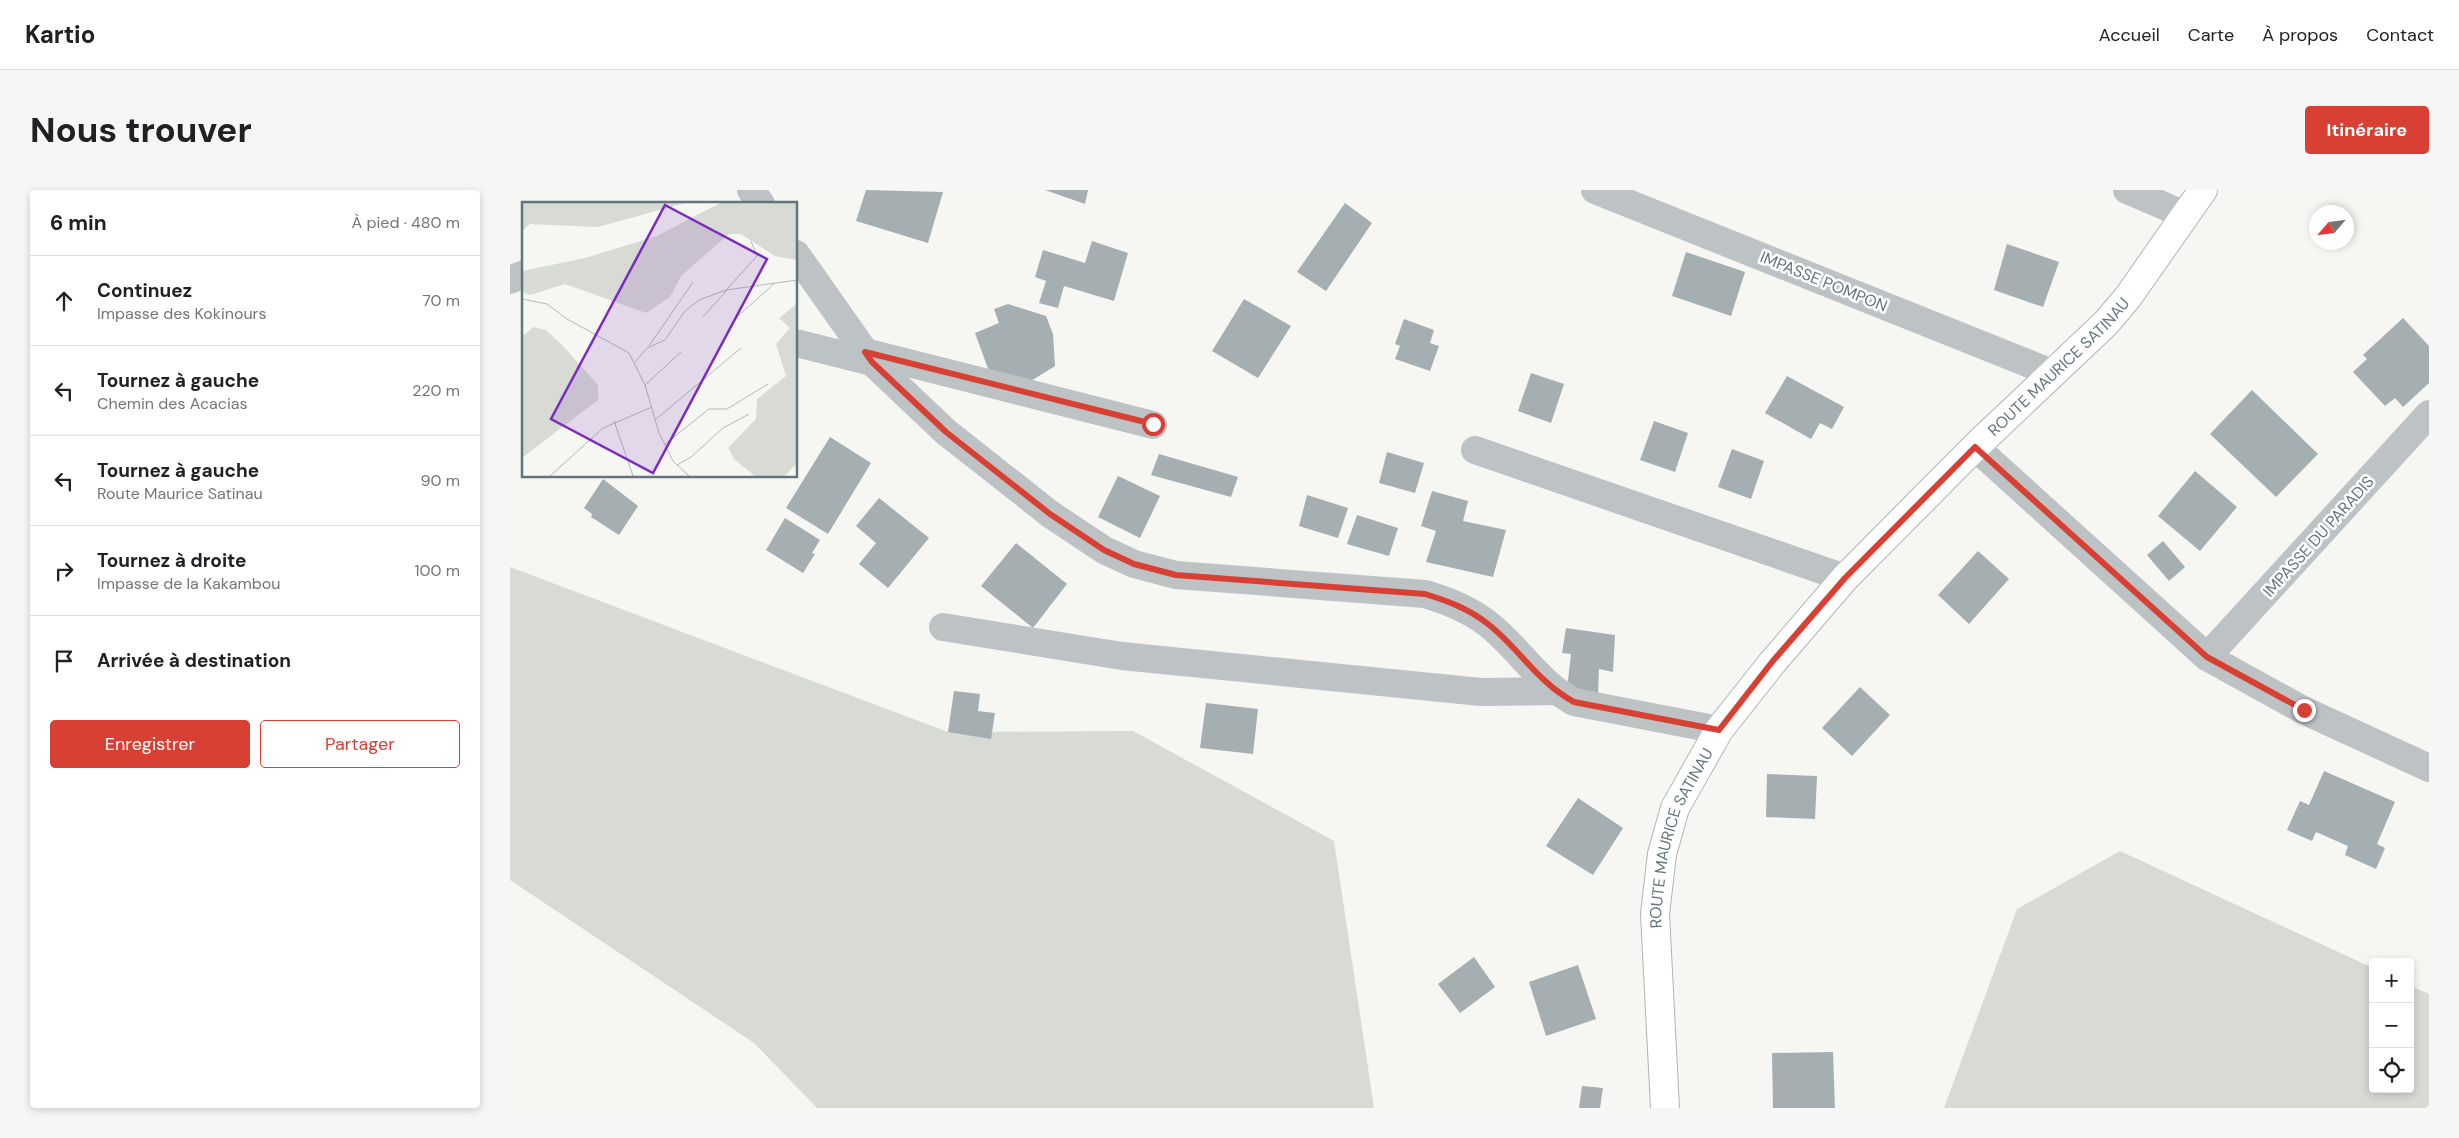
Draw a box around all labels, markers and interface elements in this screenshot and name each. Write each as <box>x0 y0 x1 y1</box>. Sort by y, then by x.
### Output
text: Kartio <box>25 19 95 50</box>
text: Accueil <box>2099 23 2160 47</box>
text: Carte <box>2188 23 2234 47</box>
text: À propos <box>2262 23 2338 47</box>
text: Contact <box>2366 23 2434 47</box>
button: Itinéraire <box>2305 106 2429 154</box>
text: Nous trouver <box>30 107 252 153</box>
inset map <box>522 202 798 478</box>
north arrow <box>2309 205 2354 250</box>
text: 6 min <box>50 209 107 237</box>
text: À pied · 480 m <box>352 212 460 233</box>
street label: IMPASSE POMPON <box>1757 246 1891 317</box>
text: Continuez <box>97 278 192 303</box>
icon: ahead <box>50 287 78 315</box>
text: 70 m <box>422 290 460 311</box>
street label: ROUTE MAURICE SATINAU <box>1983 293 2134 441</box>
text: Impasse des Kokinours <box>97 303 267 324</box>
text: Tournez à gauche <box>97 368 259 393</box>
icon: left <box>50 377 78 405</box>
text: 220 m <box>412 380 460 401</box>
text: Chemin des Acacias <box>97 393 247 414</box>
route start <box>1142 413 1165 436</box>
text: Tournez à gauche <box>97 458 259 483</box>
icon: left <box>50 467 78 495</box>
text: 90 m <box>420 470 460 491</box>
street label: IMPASSE DU PARADIS <box>2258 471 2378 601</box>
text: Route Maurice Satinau <box>97 483 263 504</box>
text: Tournez à droite <box>97 548 247 573</box>
icon: right <box>50 557 78 585</box>
text: 100 m <box>415 560 460 581</box>
text: Impasse de la Kakambou <box>97 573 280 594</box>
icon: arrive <box>50 647 78 675</box>
text: Arrivée à destination <box>97 648 291 673</box>
route end <box>2293 699 2316 722</box>
button: Enregistrer <box>50 720 250 768</box>
button: Partager <box>260 720 460 768</box>
street label: ROUTE MAURICE SATINAU <box>1645 744 1718 929</box>
map controls <box>2369 958 2414 1093</box>
button: + <box>2369 958 2414 1003</box>
button: − <box>2369 1003 2414 1048</box>
button: locate <box>2369 1048 2414 1093</box>

